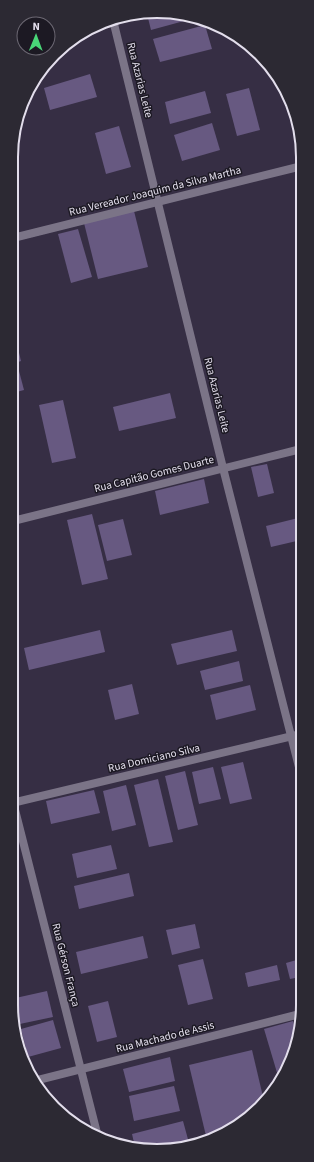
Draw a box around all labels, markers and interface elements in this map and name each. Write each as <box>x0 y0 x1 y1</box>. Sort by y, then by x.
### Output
north arrow <box>16 16 56 56</box>
text: N <box>32 19 40 34</box>
street label: Rua Azarias Leite <box>123 41 157 120</box>
street label: Rua Vereador Joaquim da Silva Martha <box>67 162 243 220</box>
street label: Rua Azarias Leite <box>200 356 234 435</box>
street label: Rua Capitão Gomes Duarte <box>92 452 216 496</box>
street label: Rua Domiciano Silva <box>107 740 201 776</box>
street label: Rua Gérson França <box>48 922 84 1008</box>
street label: Rua Machado de Assis <box>114 1017 216 1056</box>

